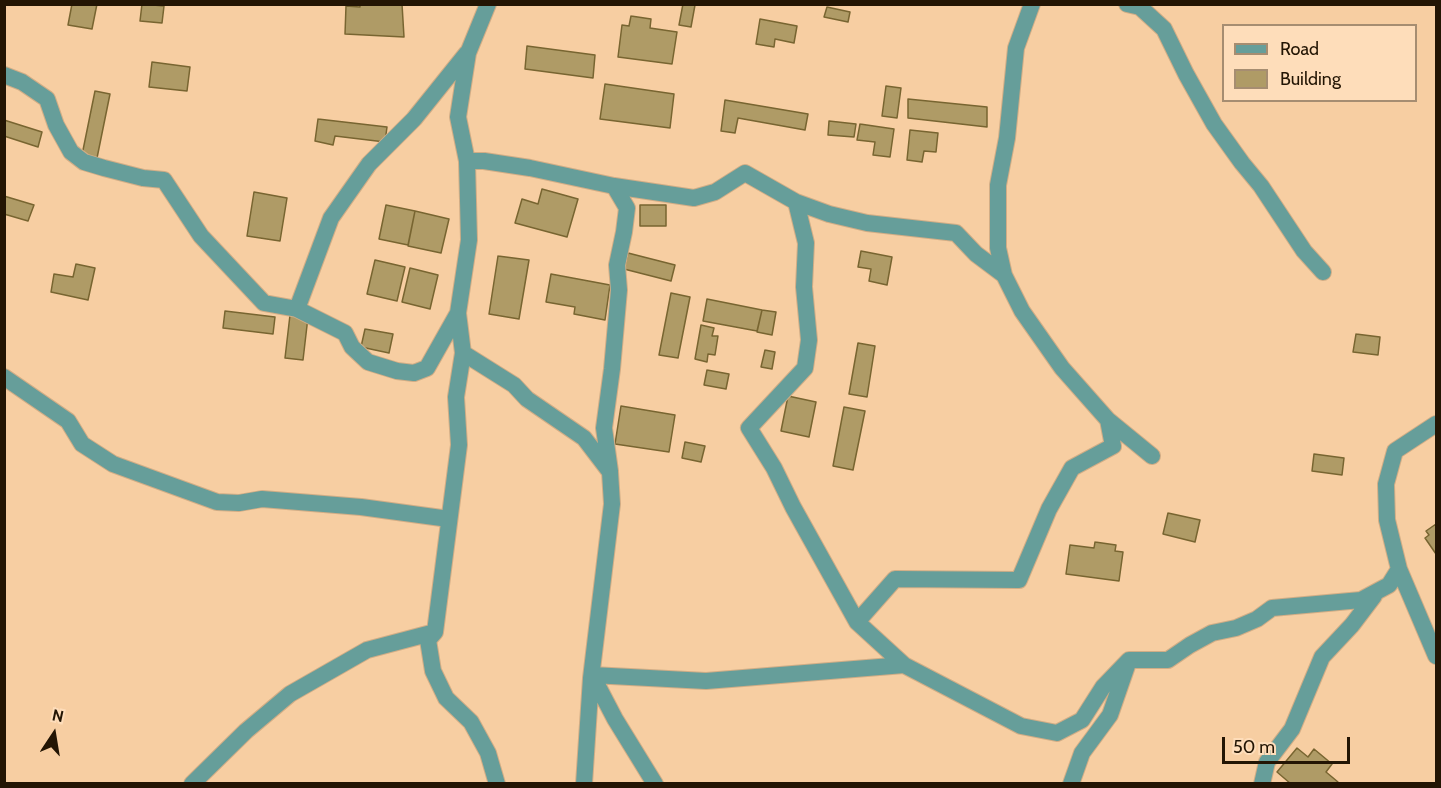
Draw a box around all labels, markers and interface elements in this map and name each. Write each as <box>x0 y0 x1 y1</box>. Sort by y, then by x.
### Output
legend <box>1222 24 1417 102</box>
text: Road <box>1280 38 1319 60</box>
text: Building <box>1280 68 1341 90</box>
north arrow <box>24 704 84 764</box>
text: N <box>50 705 65 726</box>
scale bar <box>1225 725 1352 763</box>
text: 50 m <box>1233 736 1275 758</box>

